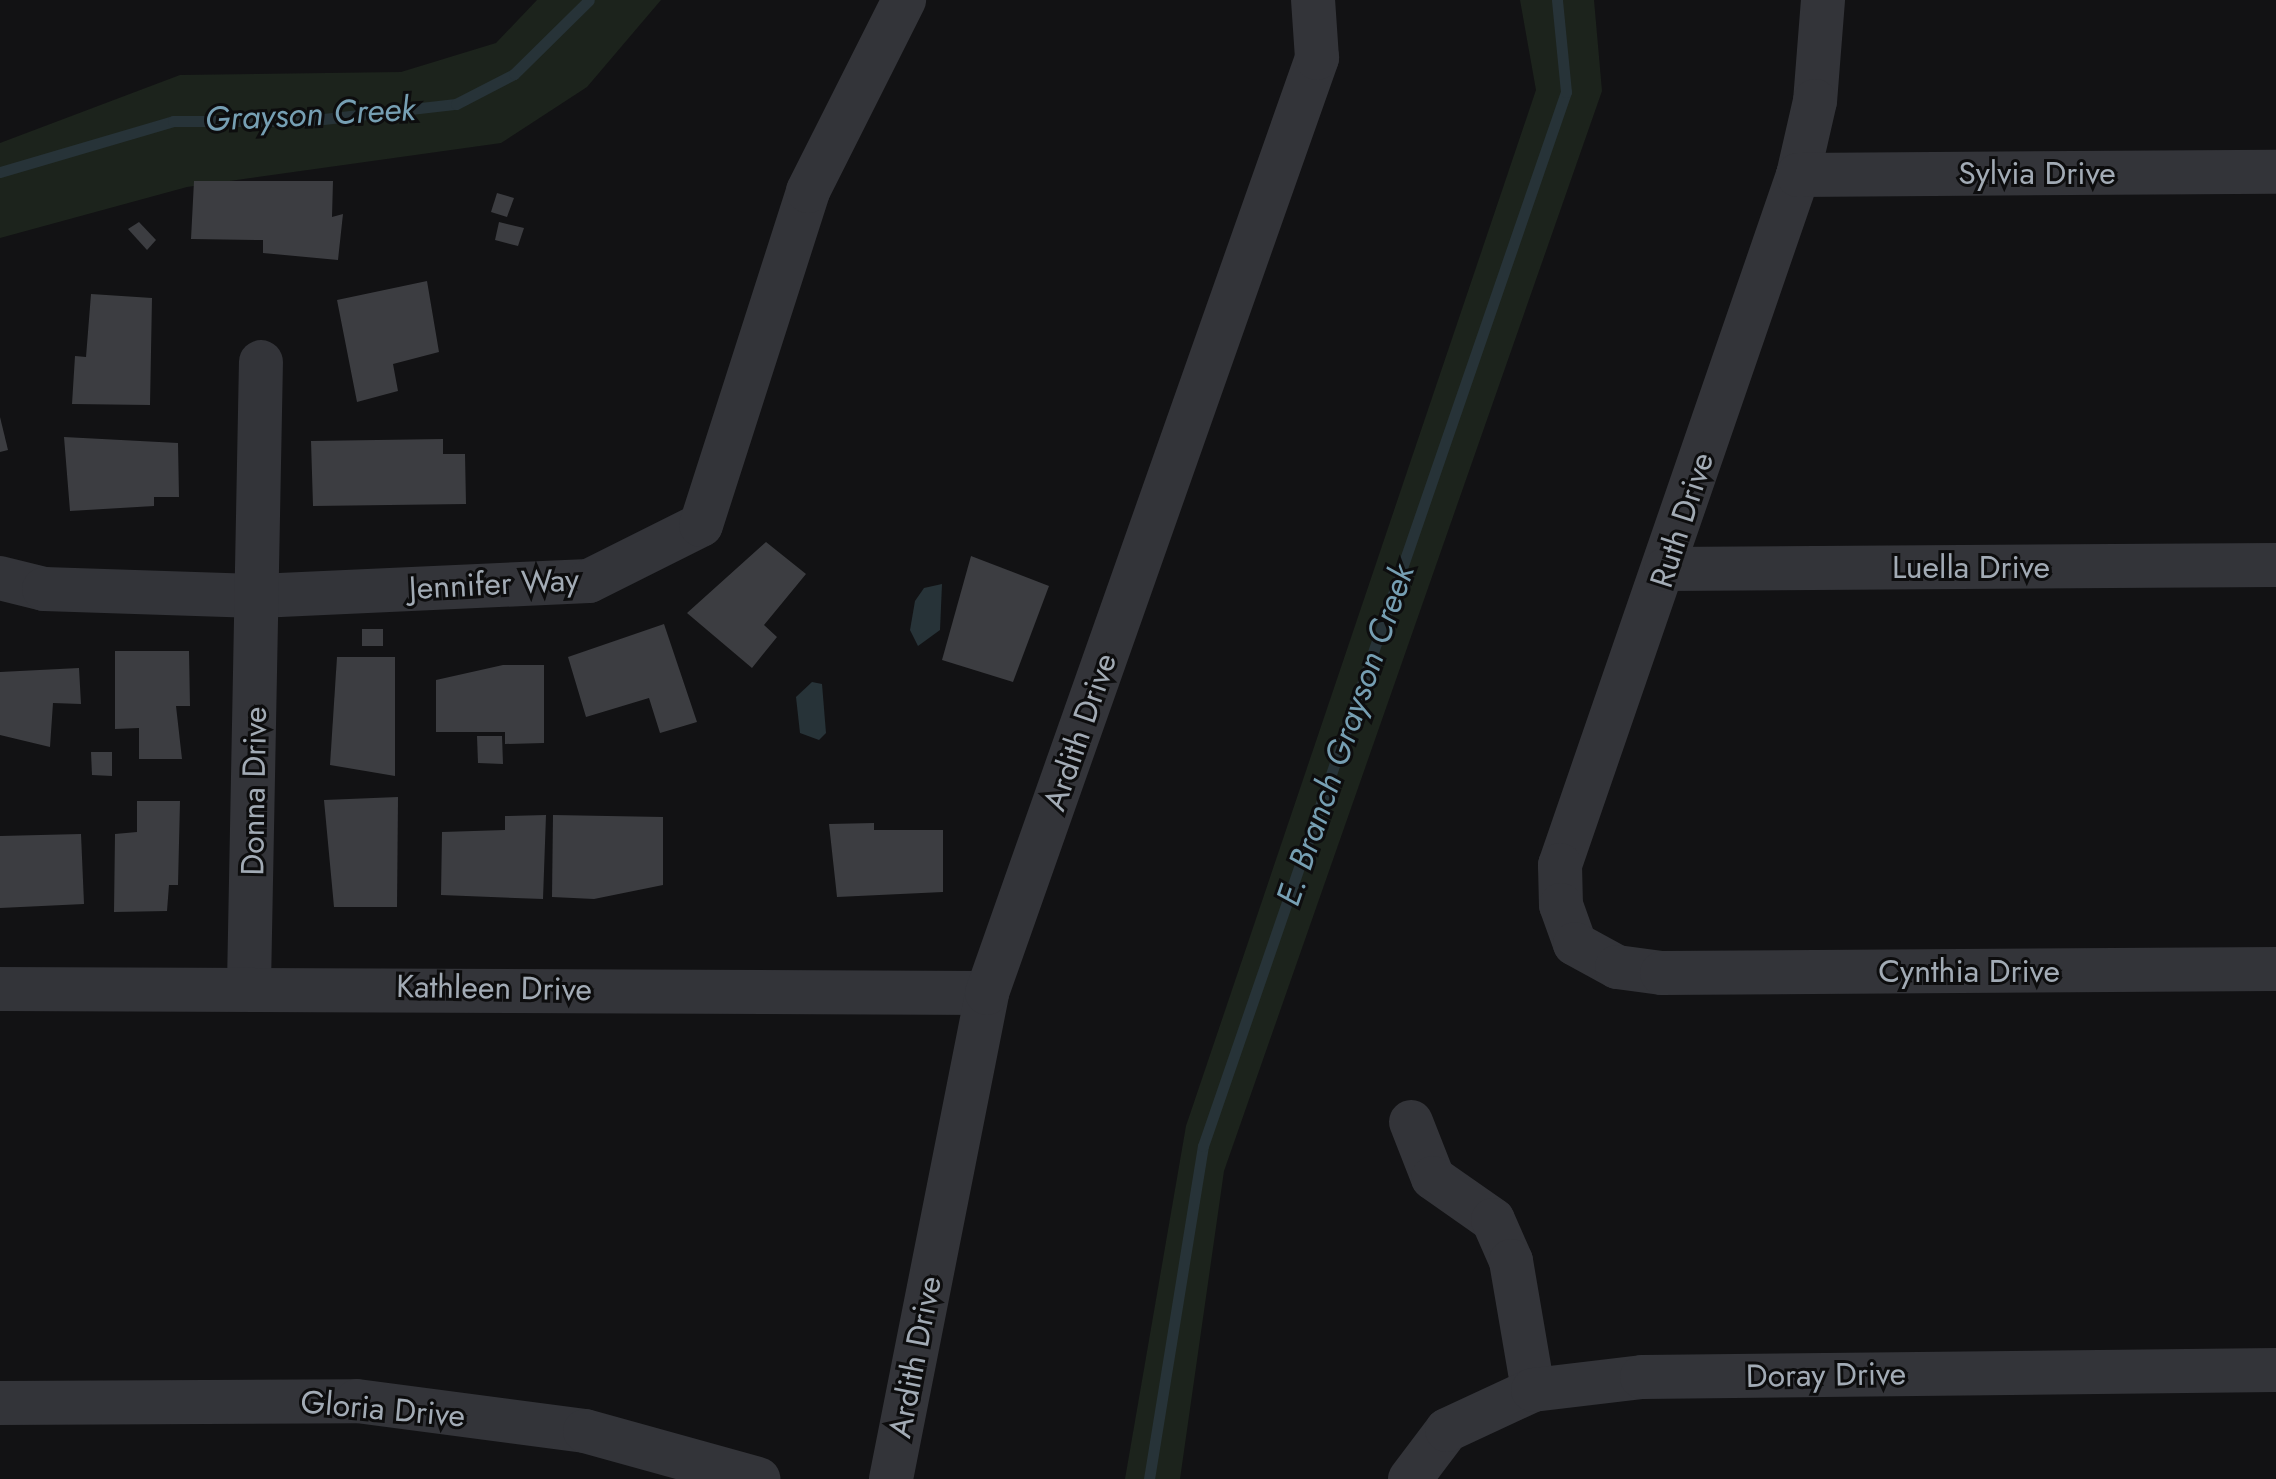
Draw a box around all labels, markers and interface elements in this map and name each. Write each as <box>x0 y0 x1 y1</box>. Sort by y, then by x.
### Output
water label: Grayson Creek <box>204 88 416 140</box>
street label: Sylvia Drive <box>1958 154 2116 192</box>
street label: Ruth Drive <box>1642 448 1722 592</box>
street label: Luella Drive <box>1892 548 2050 586</box>
water label: E. Branch Grayson Creek <box>1267 559 1423 911</box>
street label: Jennifer Way <box>408 560 580 608</box>
street label: Ardith Drive <box>1035 648 1125 816</box>
street label: Donna Drive <box>233 706 275 876</box>
street label: Cynthia Drive <box>1878 952 2060 990</box>
street label: Kathleen Drive <box>396 967 592 1009</box>
street label: Ardith Drive <box>881 1273 949 1441</box>
street label: Doray Drive <box>1746 1354 1906 1396</box>
street label: Gloria Drive <box>299 1383 467 1435</box>

